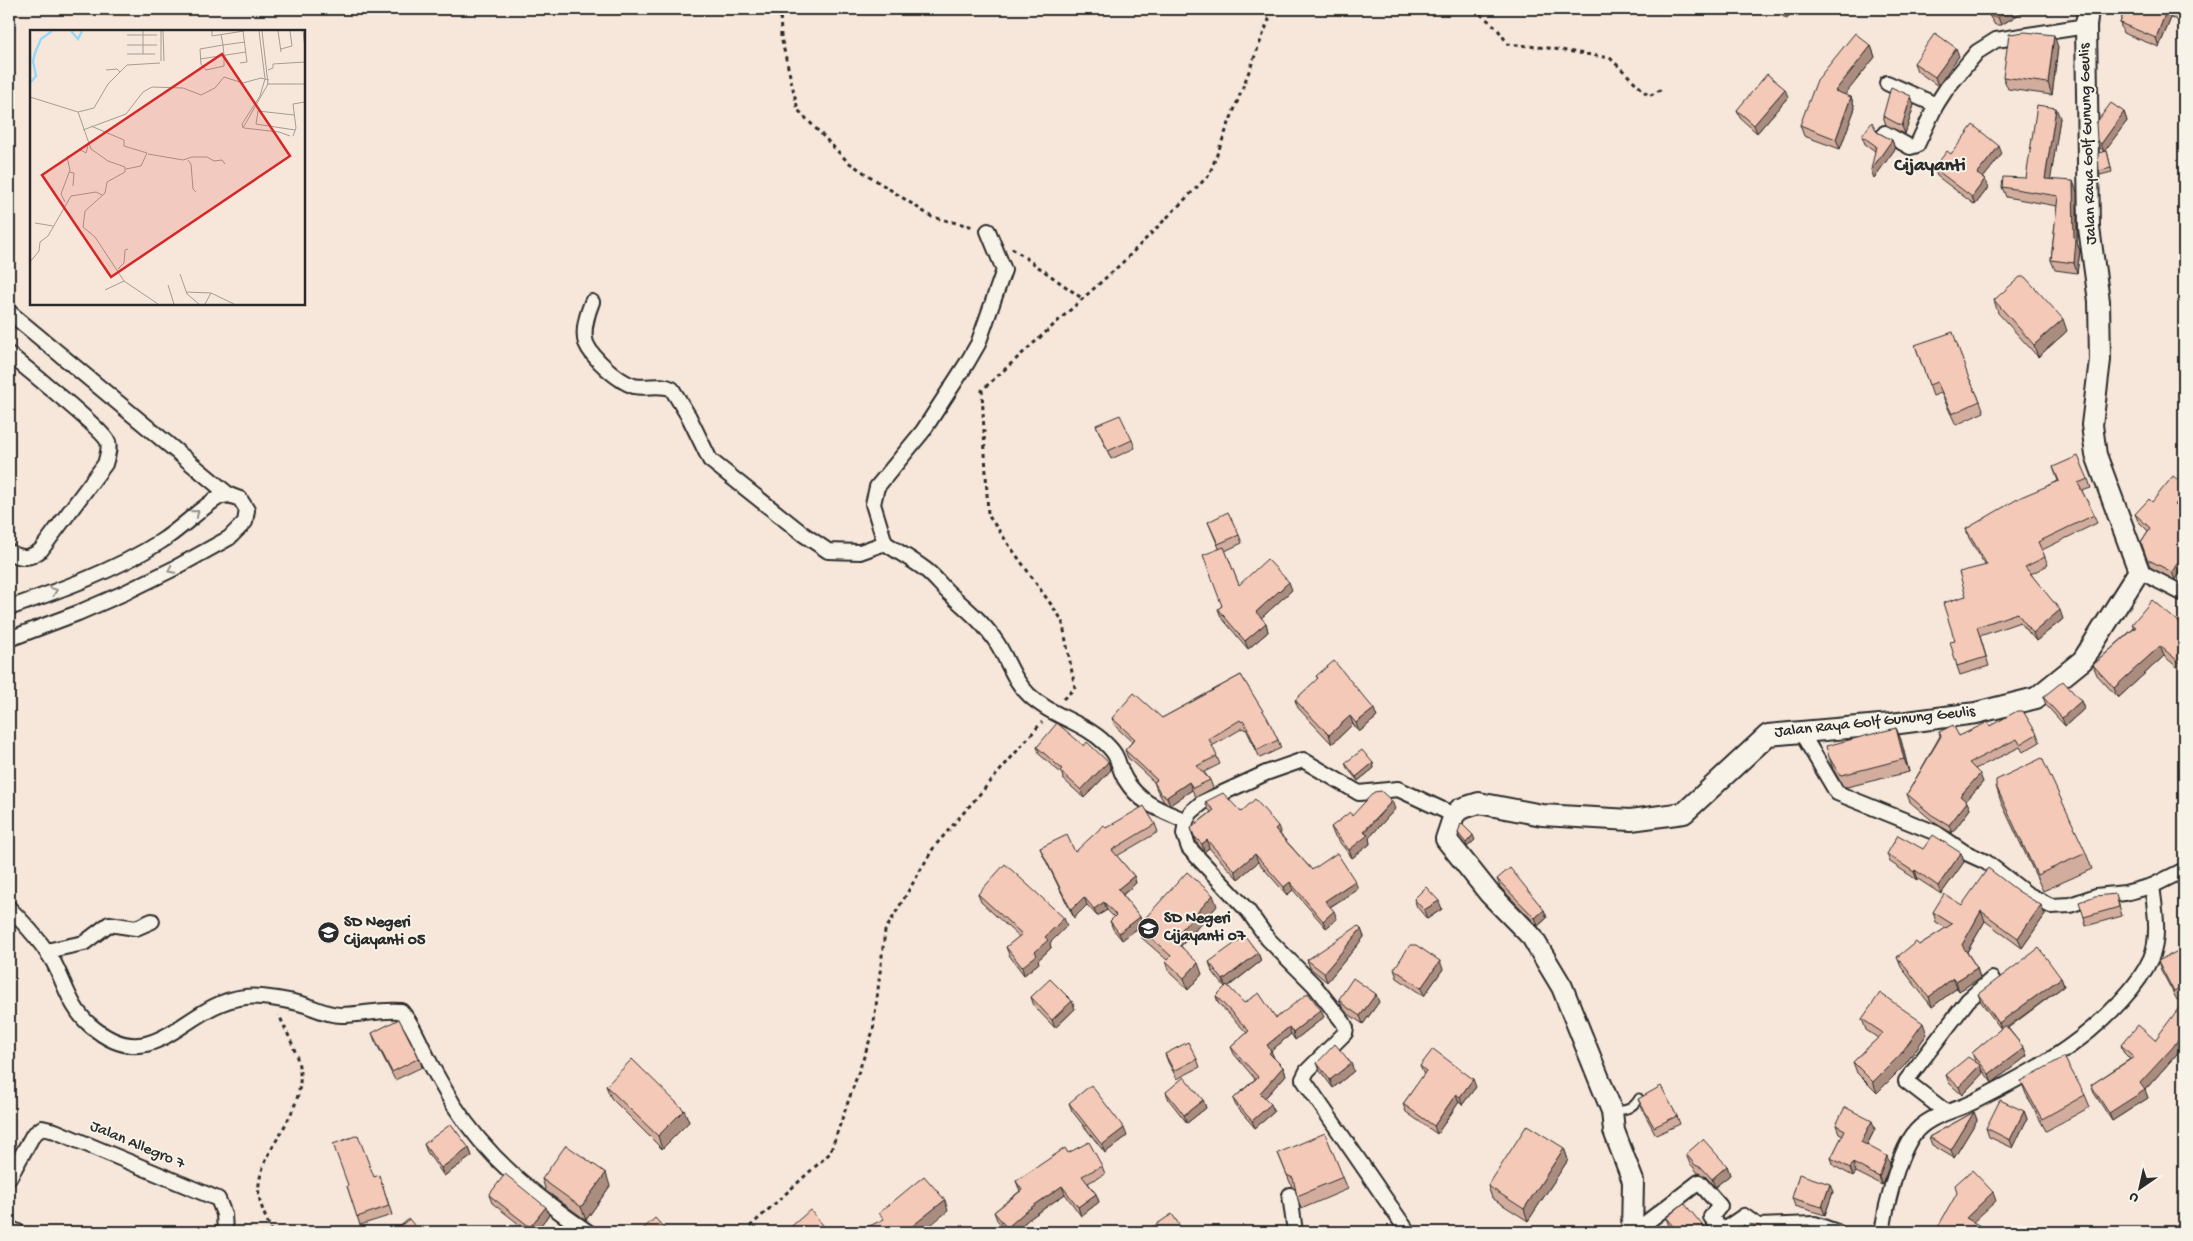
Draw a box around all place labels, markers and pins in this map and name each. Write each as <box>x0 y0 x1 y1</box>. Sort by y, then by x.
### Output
place label: SD Negeri Cijayanti 07 <box>1163 910 1246 947</box>
place label: SD Negeri Cijayanti 05 <box>343 914 426 951</box>
school or university icon: SD Negeri Cijayanti 07 <box>1136 916 1160 940</box>
school or university icon: SD Negeri Cijayanti 05 <box>316 920 340 944</box>

